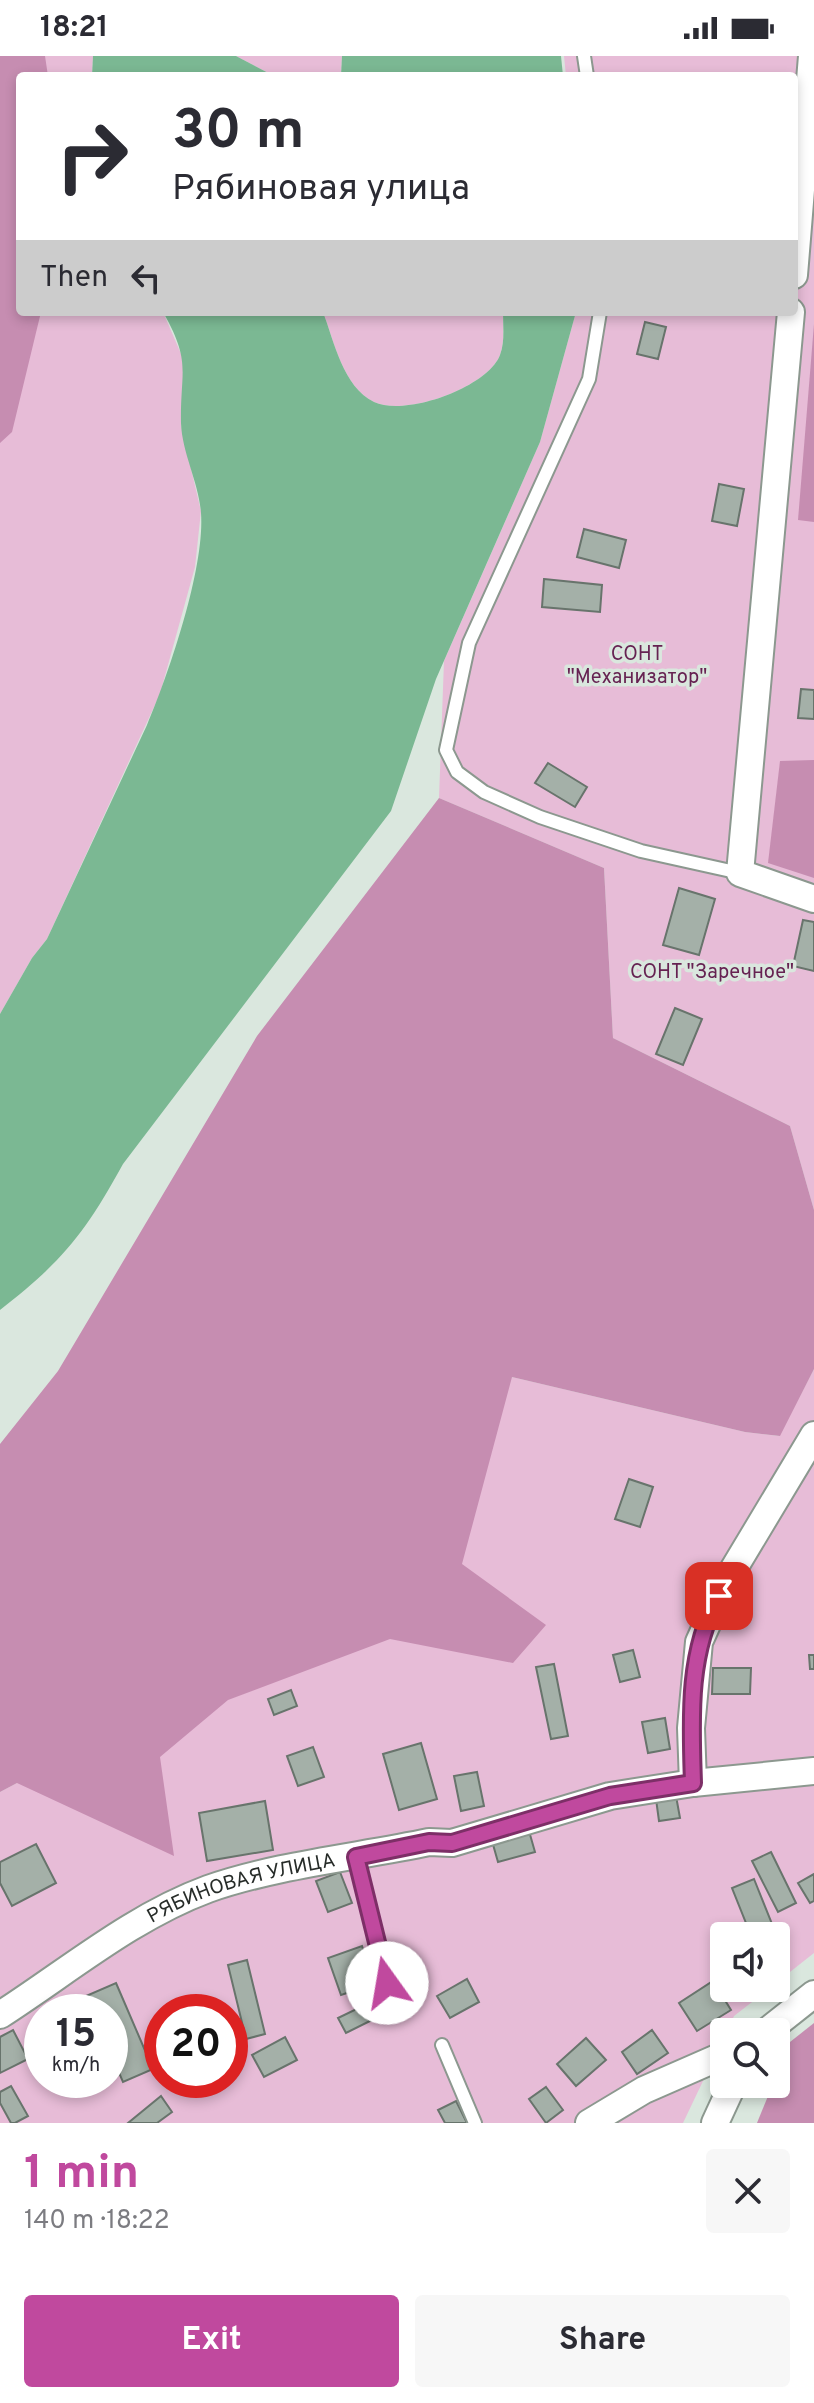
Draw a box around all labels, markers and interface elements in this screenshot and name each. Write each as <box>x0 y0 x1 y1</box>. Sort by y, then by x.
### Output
text: 18:21 <box>40 10 109 47</box>
text: 30 m <box>172 98 305 168</box>
icon: right <box>40 104 144 208</box>
text: Рябиновая улица <box>172 167 470 213</box>
icon: left <box>124 256 168 300</box>
text: Then <box>40 260 108 297</box>
park label: СОНТ "Механизатор" <box>567 642 707 691</box>
park label: СОНТ "Заречное" <box>630 960 794 986</box>
pin <box>685 1562 753 1630</box>
icon: arrive <box>697 1574 741 1618</box>
street label: РЯБИНОВАЯ УЛИЦА <box>143 1848 338 1930</box>
map controls <box>710 1922 790 2098</box>
button: sound <box>710 1922 790 2002</box>
position arrow <box>345 1941 429 2025</box>
speed limit sign: 20 <box>144 1994 248 2098</box>
text: 15 <box>56 2011 96 2061</box>
button: search <box>710 2018 790 2098</box>
text: km/h <box>52 2053 100 2079</box>
text: 1 min <box>24 2145 139 2205</box>
button: close <box>706 2149 790 2233</box>
text: 140 m · 18:22 <box>24 2205 170 2238</box>
button: Exit <box>24 2295 399 2387</box>
button: Share <box>415 2295 790 2387</box>

